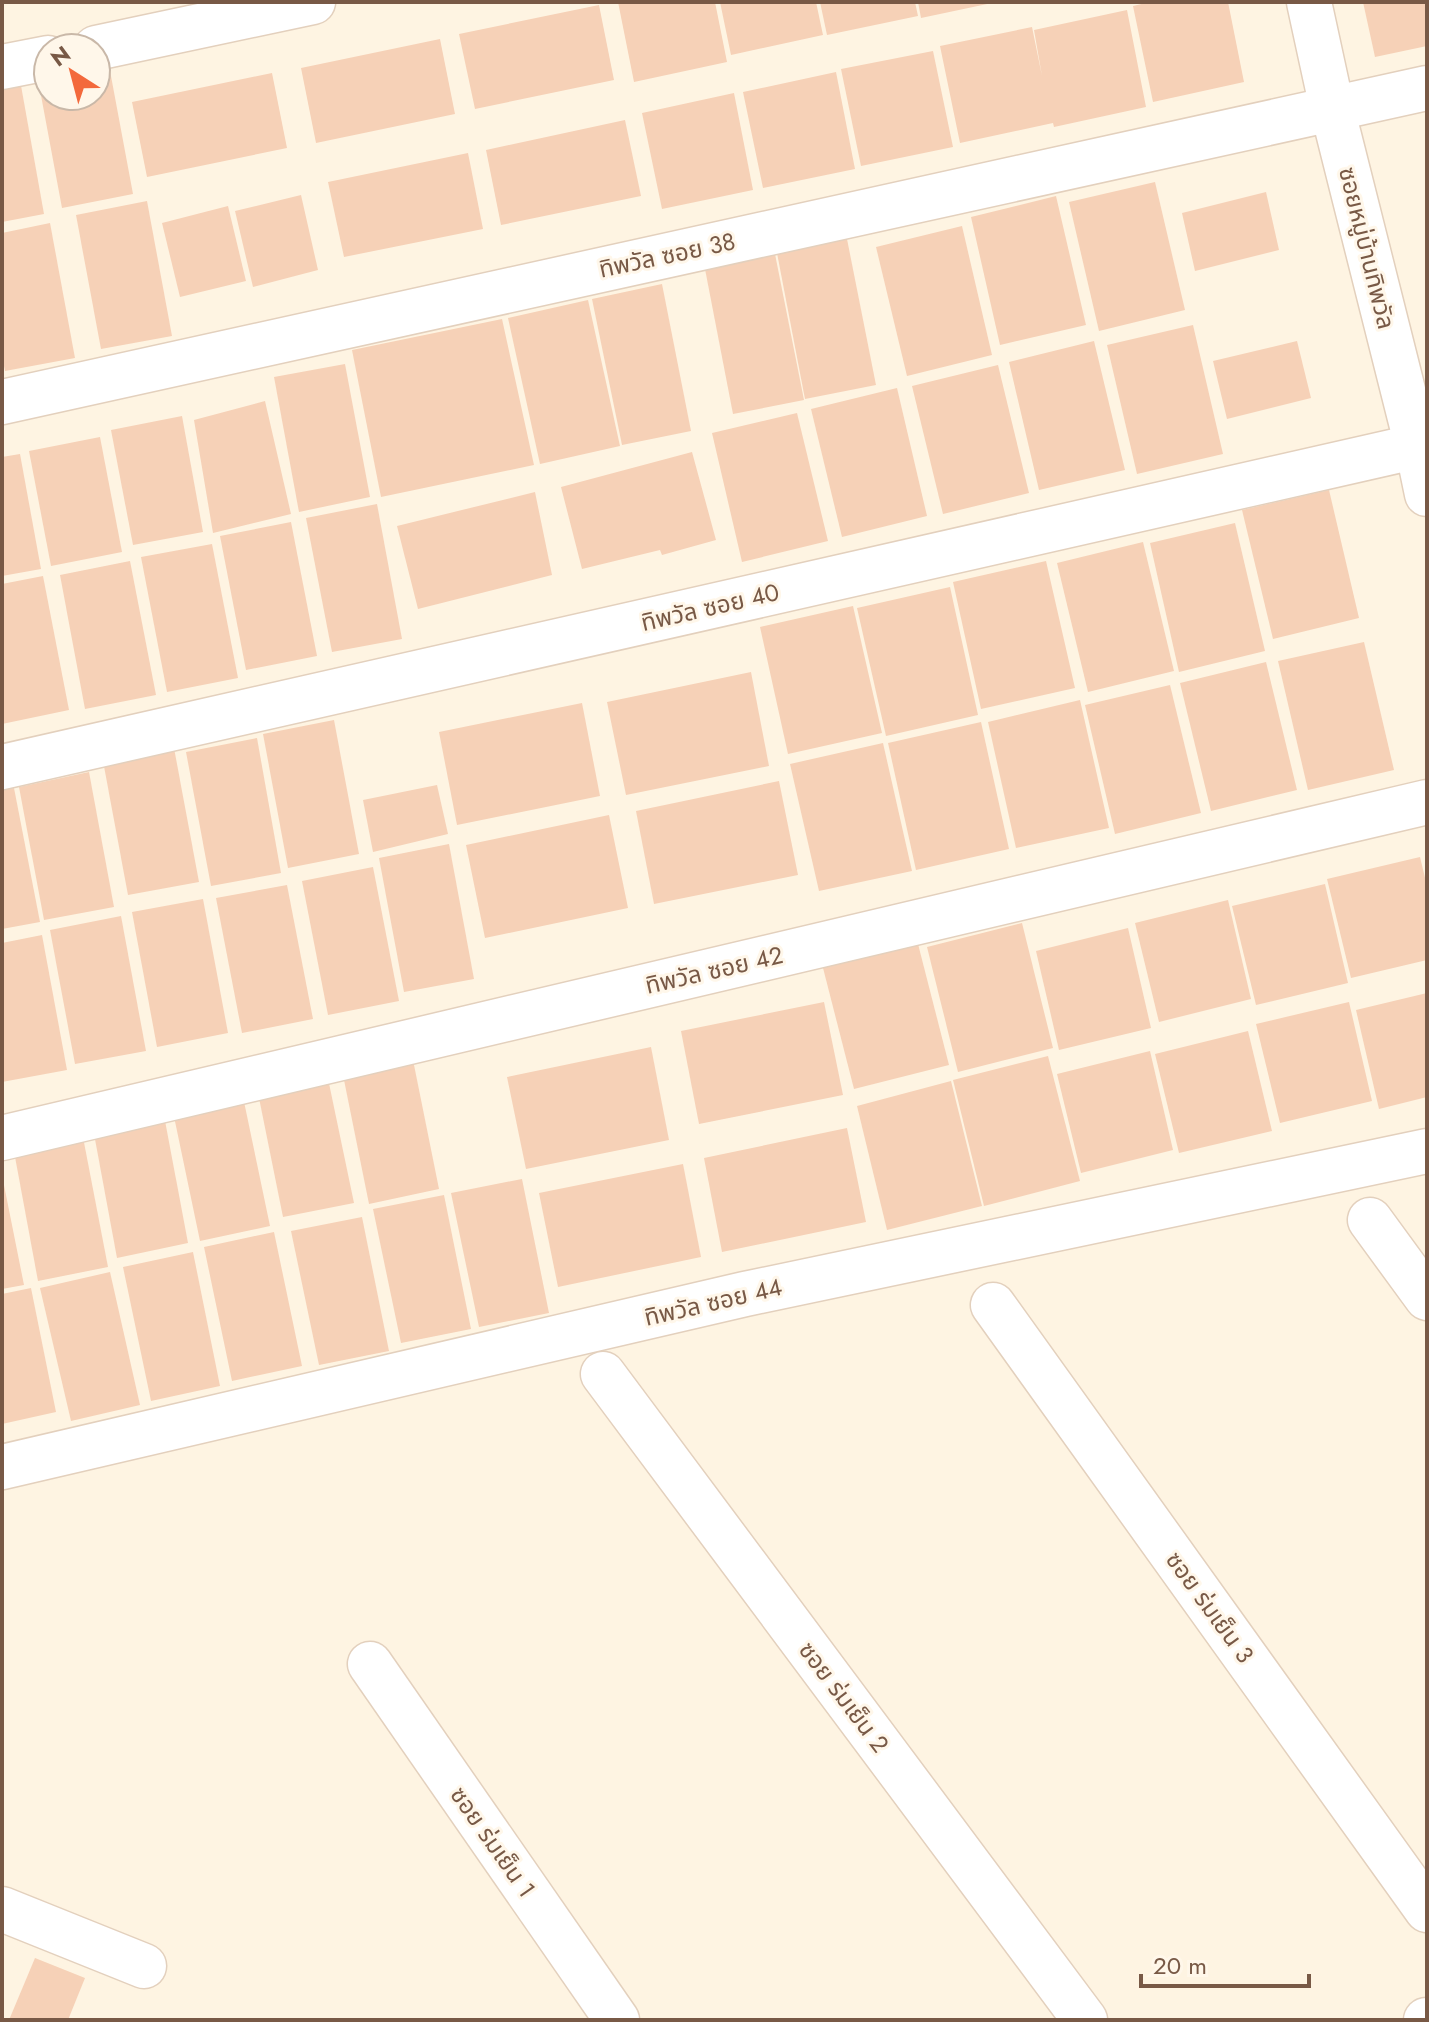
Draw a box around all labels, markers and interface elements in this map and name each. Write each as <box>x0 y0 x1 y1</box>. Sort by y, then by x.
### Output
north arrow <box>32 32 112 112</box>
text: N <box>44 38 77 74</box>
street label: ซอยหมู่บ้านทิพวัล <box>1330 163 1404 333</box>
street label: ทิพวัล ซอย 38 <box>595 223 739 287</box>
street label: ทิพวัล ซอย 40 <box>637 574 783 640</box>
street label: ทิพวัล ซอย 42 <box>642 937 786 1003</box>
street label: ทิพวัล ซอย 44 <box>641 1269 785 1335</box>
street label: ซอย ร่มเย็น 3 <box>1157 1544 1263 1670</box>
street label: ซอย ร่มเย็น 2 <box>791 1634 897 1760</box>
street label: ซอย ร่มเย็น 1 <box>442 1779 544 1905</box>
scale bar <box>1141 1938 1309 1988</box>
text: 20 m <box>1153 1948 1207 1983</box>

